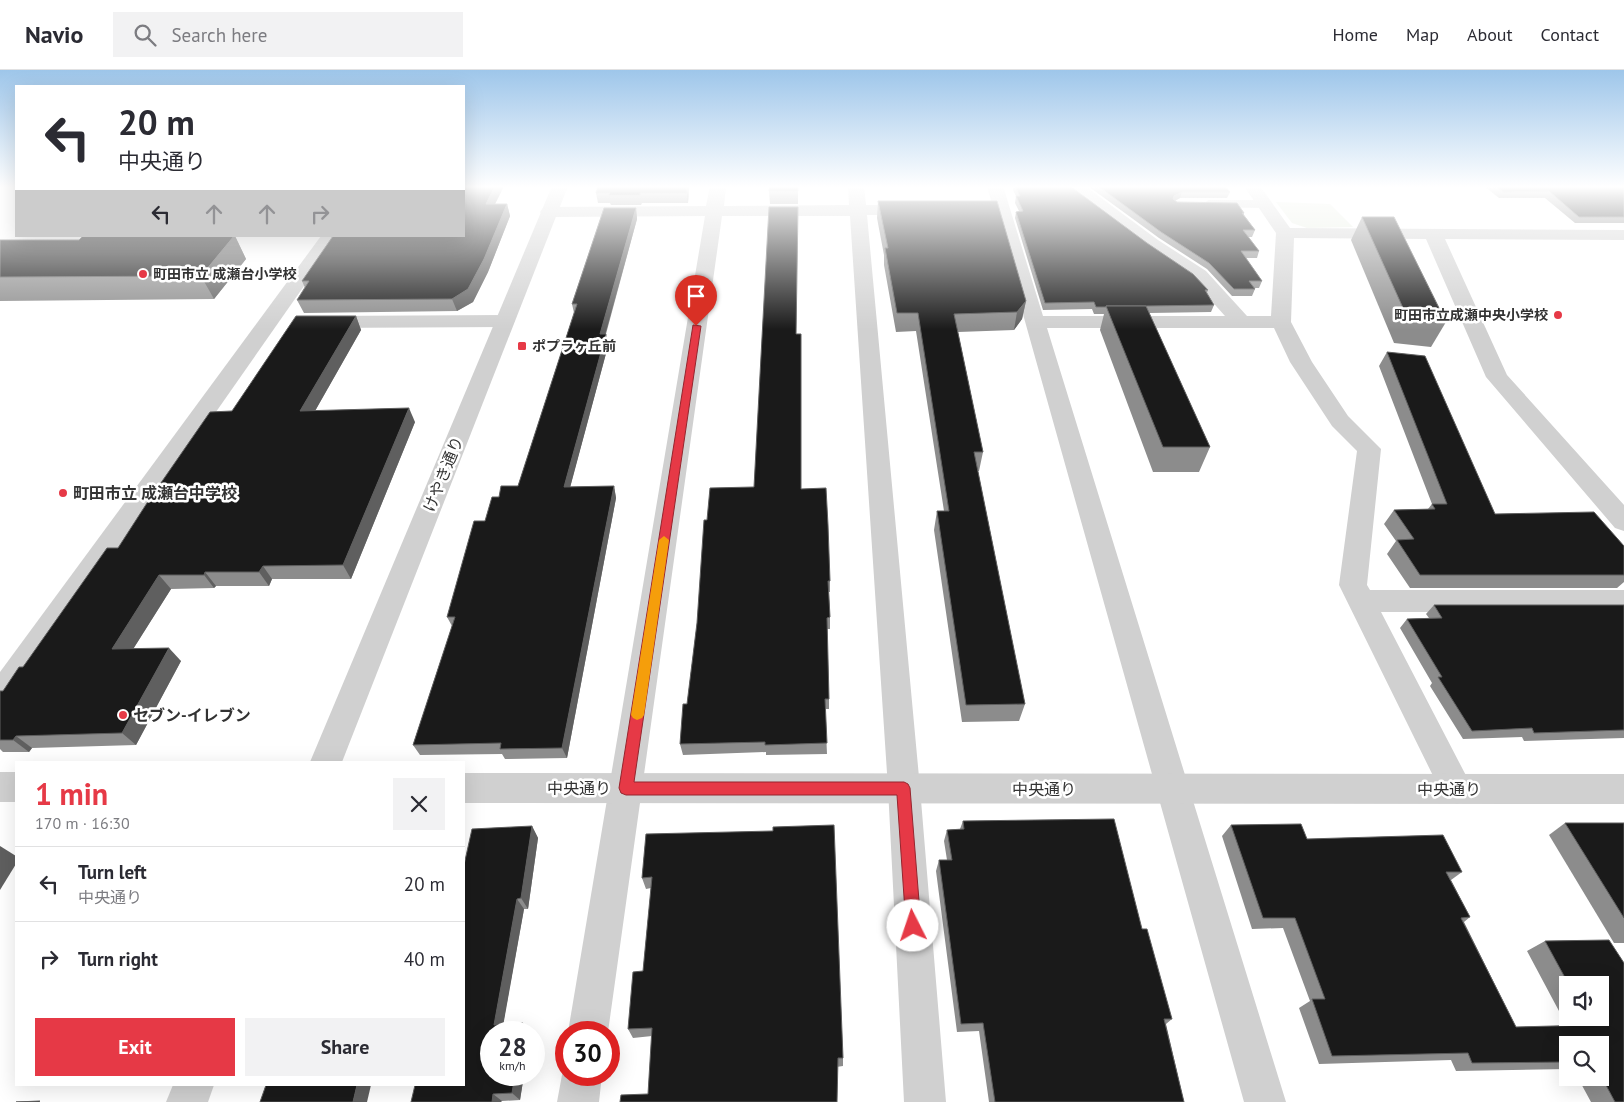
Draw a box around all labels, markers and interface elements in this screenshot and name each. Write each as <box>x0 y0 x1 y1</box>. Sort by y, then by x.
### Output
search box <box>113 12 463 57</box>
text: Navio <box>25 19 83 50</box>
icon: search <box>131 21 159 49</box>
text: Search here <box>171 23 267 47</box>
text: Home <box>1332 23 1378 46</box>
text: Map <box>1406 23 1439 46</box>
text: About <box>1467 23 1513 46</box>
text: Contact <box>1541 23 1599 46</box>
text: 20 m <box>118 99 195 145</box>
icon: left <box>35 105 100 170</box>
text: 中央通り <box>118 147 206 175</box>
icon: left <box>147 200 175 228</box>
icon: ahead <box>200 200 228 228</box>
icon: ahead <box>253 200 281 228</box>
icon: right <box>306 200 334 228</box>
place label: 町田市立 成瀬台小学校 <box>153 265 297 283</box>
marker: 町田市立 成瀬台小学校 <box>137 268 149 280</box>
pin <box>675 275 717 326</box>
icon: arrive <box>682 282 710 310</box>
place label: 町田市立成瀬中央小学校 <box>1394 306 1548 324</box>
marker: 町田市立成瀬中央小学校 <box>1552 309 1564 321</box>
place label: ポプラヶ丘前 <box>532 337 616 355</box>
marker: ポプラヶ丘前 <box>516 340 528 352</box>
street label: けやき通り <box>419 433 467 515</box>
place label: 町田市立 成瀬台中学校 <box>73 483 237 503</box>
marker: 町田市立 成瀬台中学校 <box>57 487 69 499</box>
place label: セブン-イレブン <box>133 705 251 725</box>
marker: セブン-イレブン <box>117 709 129 721</box>
text: 1 min <box>35 774 108 813</box>
button: close <box>393 778 445 830</box>
street label: 中央通り <box>547 778 611 798</box>
street label: 中央通り <box>1012 779 1076 799</box>
street label: 中央通り <box>1417 779 1481 799</box>
text: 170 m · 16:30 <box>35 813 130 833</box>
text: Turn left <box>78 860 147 884</box>
icon: left <box>35 870 63 898</box>
text: 20 m <box>404 872 445 896</box>
text: 中央通り <box>78 887 142 907</box>
position arrow <box>886 899 938 951</box>
icon: right <box>35 945 63 973</box>
text: Turn right <box>78 947 158 971</box>
text: 40 m <box>404 947 445 971</box>
map controls <box>1559 976 1609 1086</box>
button: sound <box>1559 976 1609 1026</box>
button: Exit <box>35 1018 235 1076</box>
button: Share <box>245 1018 445 1076</box>
speed limit sign: 30 <box>555 1021 620 1086</box>
text: 28 <box>498 1031 527 1063</box>
button: search <box>1559 1036 1609 1086</box>
text: km/h <box>499 1058 526 1073</box>

